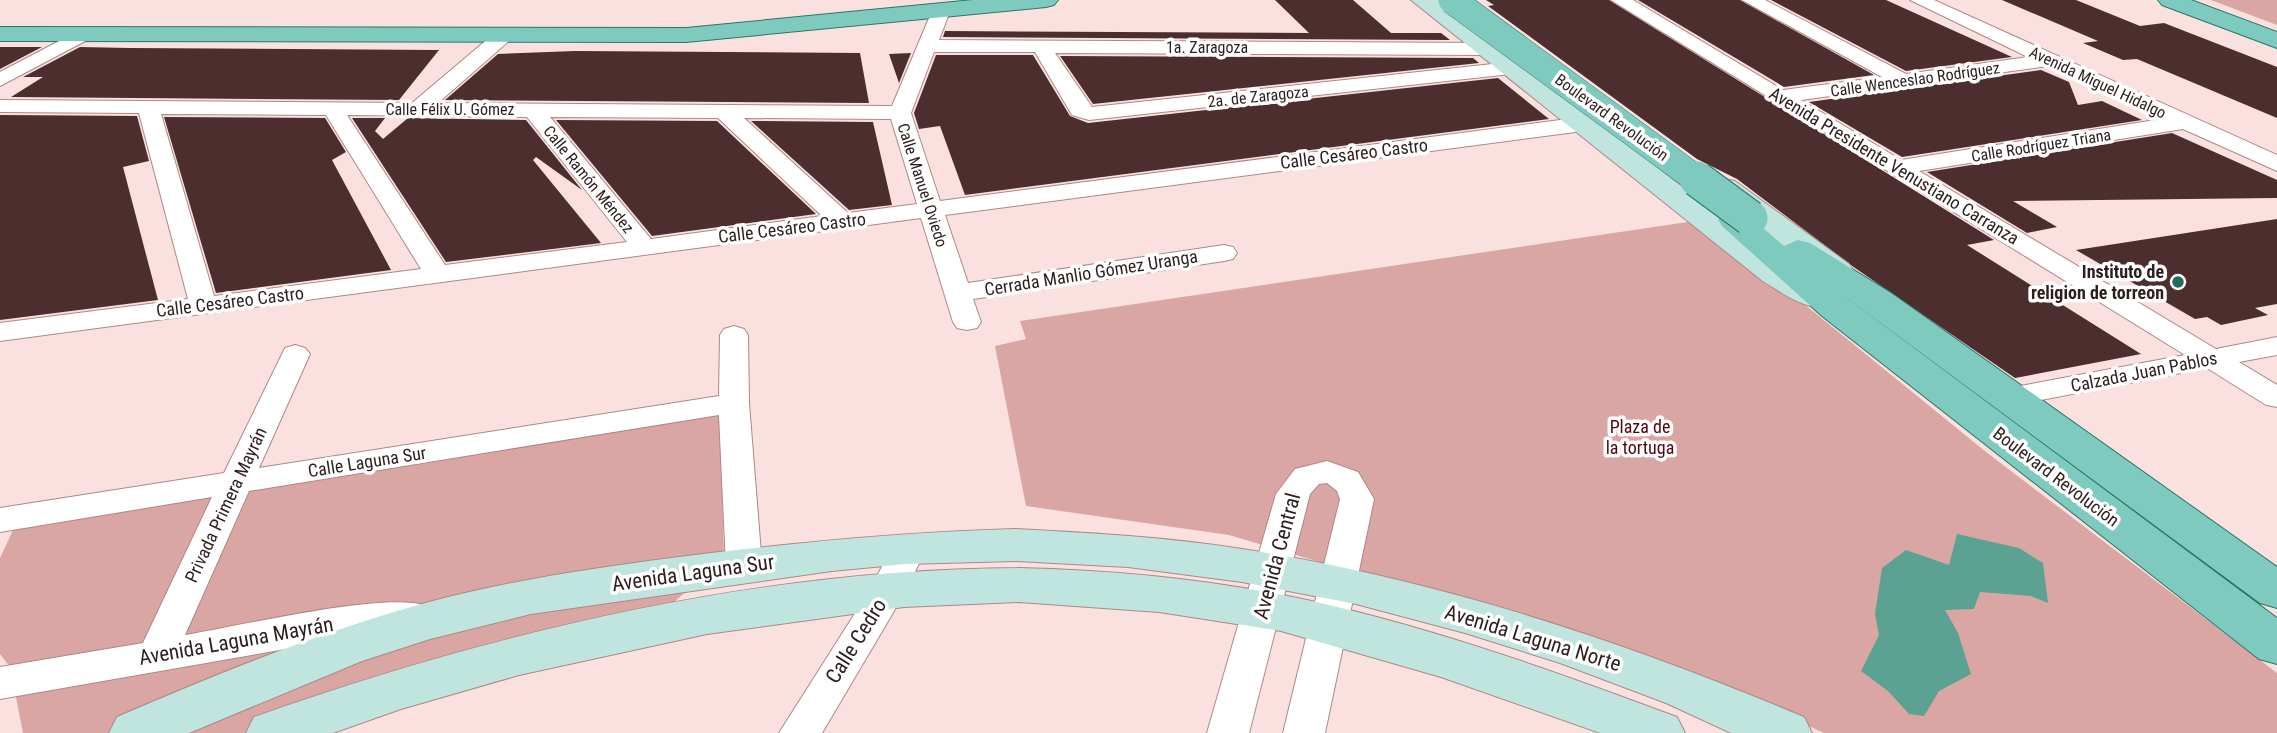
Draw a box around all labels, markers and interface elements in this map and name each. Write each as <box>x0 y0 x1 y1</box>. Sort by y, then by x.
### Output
street label: 1a. Zaragoza <box>1166 38 1248 57</box>
street label: Avenida Miguel Hidalgo <box>2026 42 2169 123</box>
street label: Calle Wenceslao Rodríguez <box>1829 58 2001 101</box>
street label: Boulevard Revolución <box>1551 70 1672 165</box>
street label: 2a. de Zaragoza <box>1207 82 1309 111</box>
street label: Avenida Presidente Venustiano Carranza <box>1766 83 2023 249</box>
street label: Calle Félix U. Gómez <box>385 100 515 119</box>
street label: Calle Manuel Oviedo <box>894 121 951 249</box>
street label: Calle Ramón Méndez <box>539 122 638 237</box>
street label: Calle Rodríguez Triana <box>1970 125 2112 166</box>
street label: Calle Cesáreo Castro <box>1279 134 1429 173</box>
street label: Calle Cesáreo Castro <box>717 208 867 247</box>
street label: Cerrada Manlio Gómez Uranga <box>983 245 1199 300</box>
place label: Instituto de religion de torreon <box>2031 261 2164 303</box>
marker: Instituto de religion de torreon <box>2170 274 2186 290</box>
street label: Calle Cesáreo Castro <box>155 282 305 321</box>
street label: Calzada Juan Pablos <box>2069 347 2219 396</box>
park label: Plaza de la tortuga <box>1606 416 1674 458</box>
street label: Boulevard Revolución <box>1989 422 2123 531</box>
street label: Privada Primera Mayrán <box>180 424 271 586</box>
street label: Calle Laguna Sur <box>306 442 428 481</box>
street label: Avenida Central <box>1249 490 1305 622</box>
street label: Avenida Laguna Sur <box>610 550 776 596</box>
street label: Calle Cedro <box>821 594 891 688</box>
street label: Avenida Laguna Norte <box>1442 600 1624 676</box>
street label: Avenida Laguna Mayrán <box>137 612 335 670</box>

